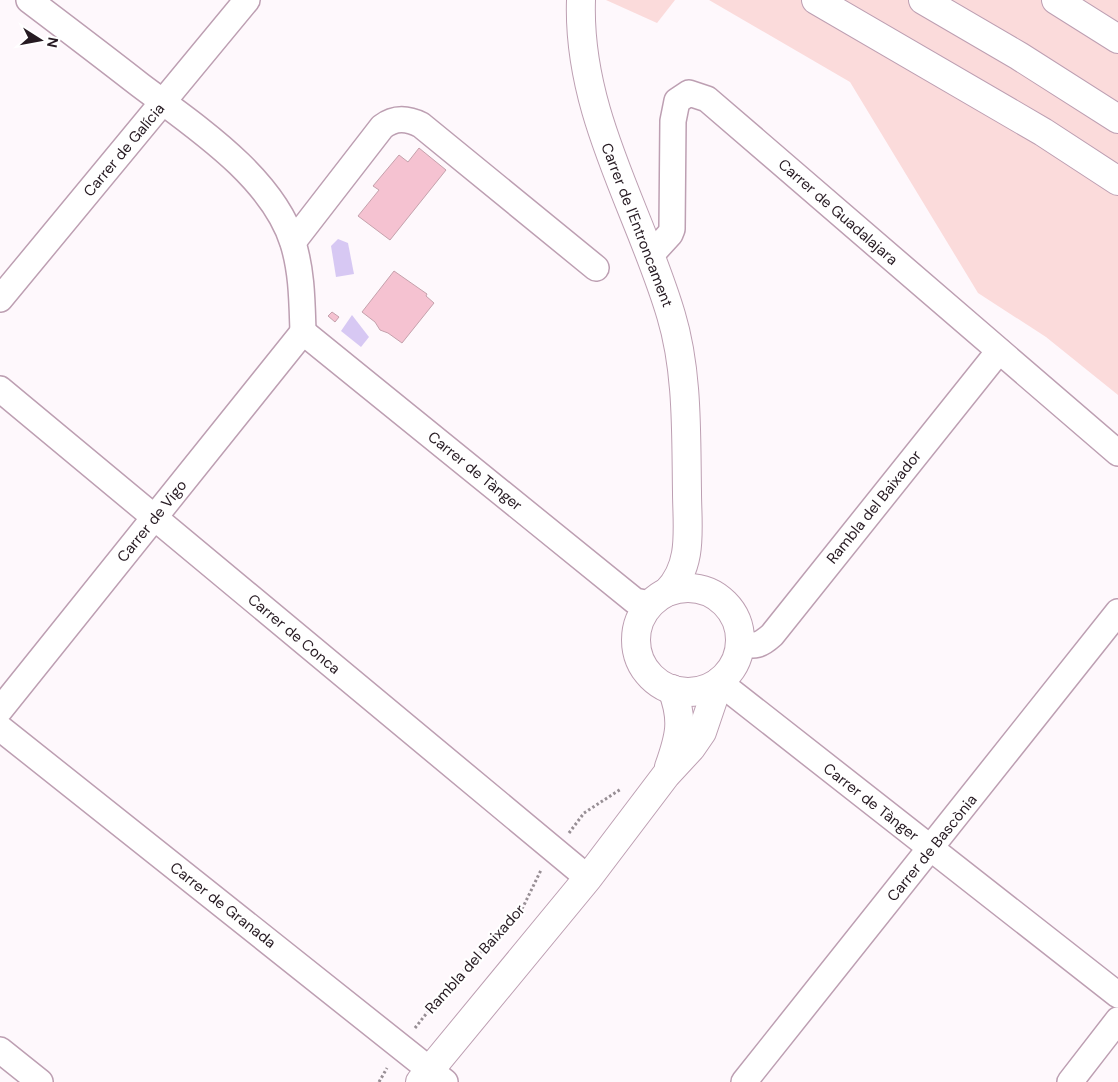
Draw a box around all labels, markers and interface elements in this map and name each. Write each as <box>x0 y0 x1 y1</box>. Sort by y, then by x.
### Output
north arrow <box>15 15 65 65</box>
text: N <box>43 36 63 49</box>
street label: Carrer de Galícia <box>79 99 169 201</box>
street label: Carrer de l'Entroncament <box>596 140 678 310</box>
street label: Carrer de Guadalajara <box>774 154 902 270</box>
street label: Carrer de Tànger <box>424 427 527 516</box>
street label: Rambla del Baixador <box>822 446 926 568</box>
street label: Carrer de Vigo <box>113 476 191 566</box>
street label: Carrer de Conca <box>244 589 344 679</box>
street label: Carrer de Tànger <box>819 758 923 846</box>
street label: Carrer de Bascònia <box>883 790 981 906</box>
street label: Carrer de Granada <box>166 857 280 953</box>
street label: Rambla del Baixador <box>421 900 530 1018</box>

